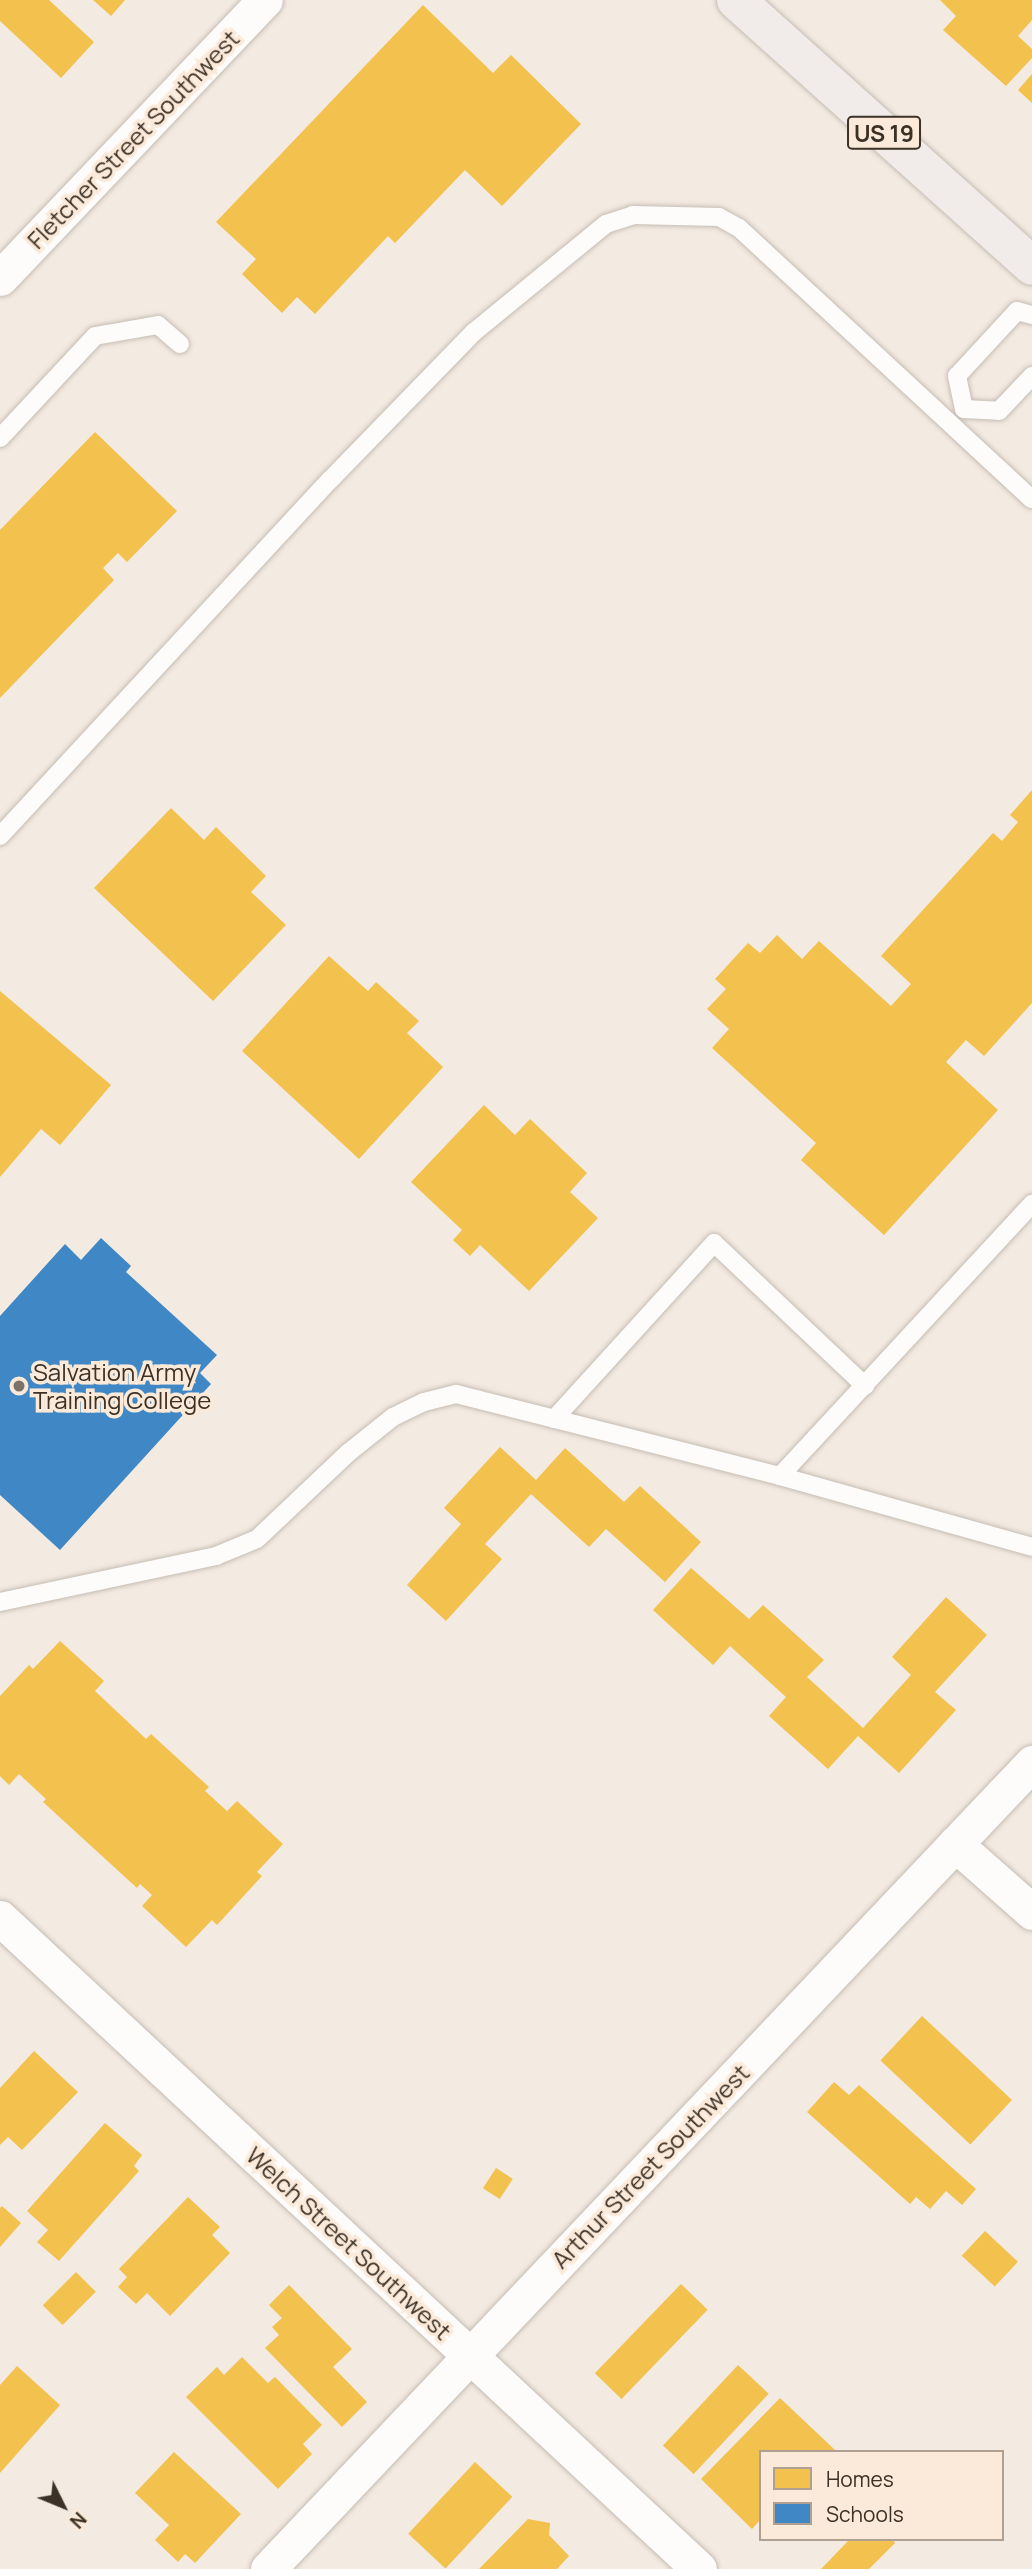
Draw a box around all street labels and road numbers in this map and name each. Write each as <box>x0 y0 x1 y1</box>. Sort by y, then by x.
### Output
street label: Fletcher Street Southwest <box>21 24 245 254</box>
road number: US 19 <box>846 114 922 152</box>
street label: Arthur Street Southwest <box>545 2058 755 2274</box>
street label: Welch Street Southwest <box>241 2141 457 2345</box>

